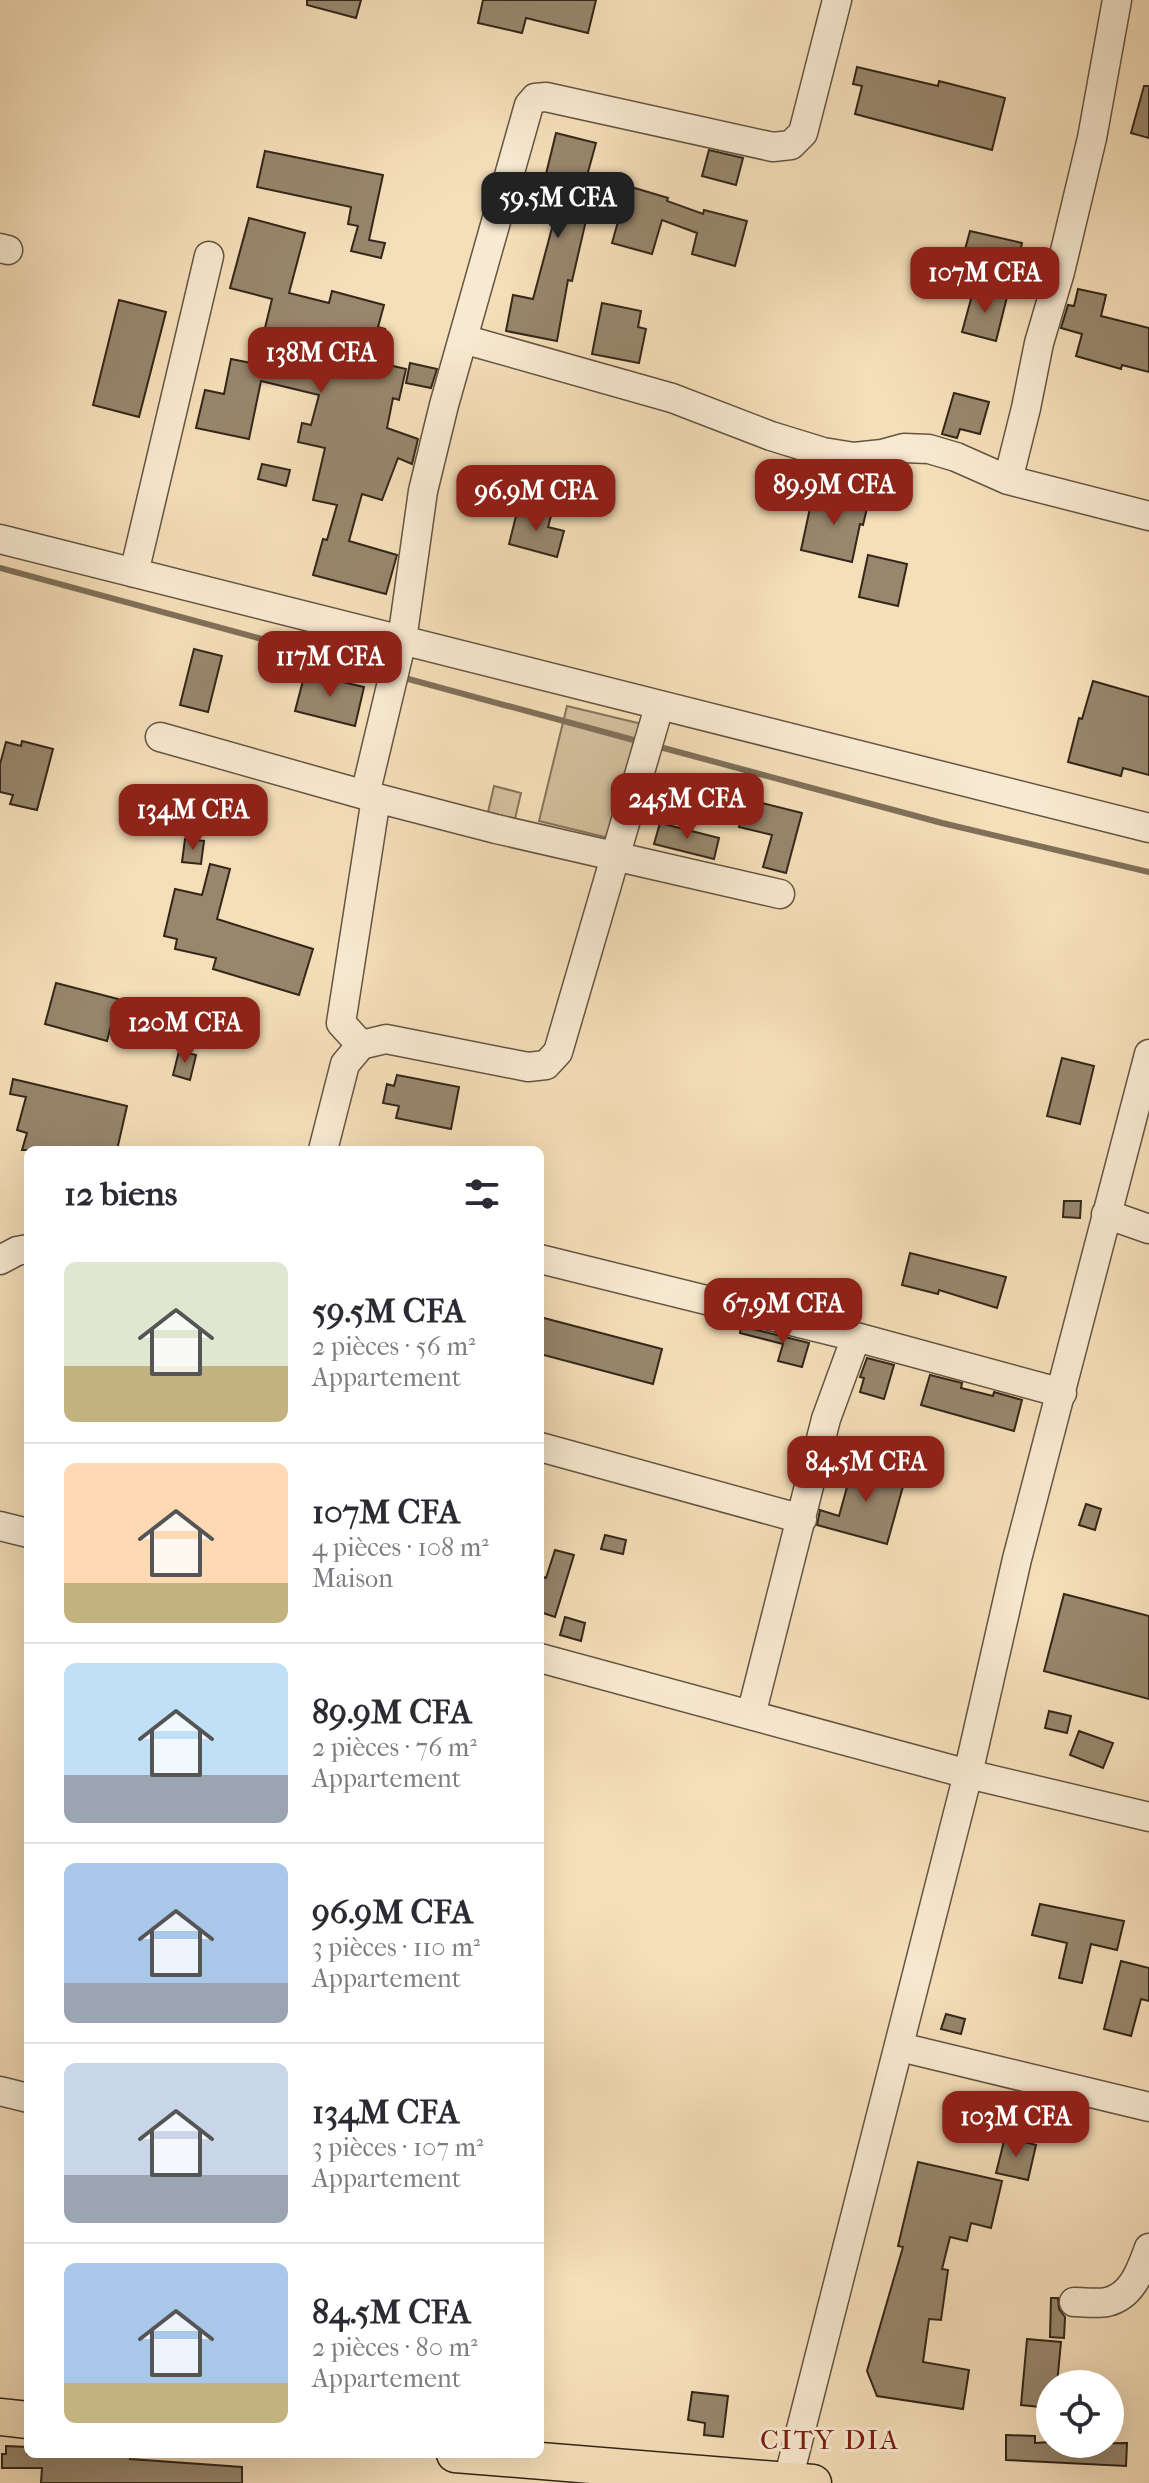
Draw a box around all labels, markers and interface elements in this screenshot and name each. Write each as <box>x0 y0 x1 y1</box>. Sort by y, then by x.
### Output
pin: 59.5M CFA <box>466 172 650 240</box>
text: 59.5M CFA <box>499 182 617 213</box>
pin: 107M CFA <box>902 247 1068 315</box>
text: 107M CFA <box>928 257 1042 288</box>
pin: 138M CFA <box>238 327 404 395</box>
text: 138M CFA <box>266 337 376 368</box>
pin: 89.9M CFA <box>742 459 926 527</box>
pin: 96.9M CFA <box>444 465 628 533</box>
text: 89.9M CFA <box>773 469 895 500</box>
text: 96.9M CFA <box>474 475 598 506</box>
pin: 117M CFA <box>247 631 413 699</box>
text: 117M CFA <box>276 641 384 672</box>
pin: 245M CFA <box>604 773 770 841</box>
text: 245M CFA <box>629 783 745 814</box>
pin: 134M CFA <box>110 784 276 852</box>
text: 134M CFA <box>137 794 249 825</box>
pin: 120M CFA <box>102 997 268 1065</box>
text: 120M CFA <box>128 1007 242 1038</box>
icon: filters <box>460 1172 504 1216</box>
text: 12 biens <box>64 1174 177 1214</box>
pin: 67.9M CFA <box>691 1278 875 1346</box>
text: 67.9M CFA <box>722 1288 844 1319</box>
text: 59.5M CFA <box>312 1291 465 1331</box>
icon: home <box>128 1294 224 1390</box>
text: 2 pièces · 56 m² <box>312 1331 475 1362</box>
text: Appartement <box>312 1362 461 1393</box>
pin: 84.5M CFA <box>774 1436 958 1504</box>
text: 84.5M CFA <box>805 1446 927 1477</box>
text: 107M CFA <box>312 1492 460 1532</box>
icon: home <box>128 1495 224 1591</box>
text: 4 pièces · 108 m² <box>312 1532 489 1563</box>
text: Maison <box>312 1563 393 1594</box>
text: 89.9M CFA <box>312 1692 472 1732</box>
icon: home <box>128 1695 224 1791</box>
text: 2 pièces · 76 m² <box>312 1732 477 1763</box>
text: Appartement <box>312 1763 461 1794</box>
text: 96.9M CFA <box>312 1892 473 1932</box>
icon: home <box>128 1895 224 1991</box>
text: 3 pièces · 110 m² <box>312 1932 480 1963</box>
text: Appartement <box>312 1963 461 1994</box>
pin: 103M CFA <box>933 2091 1099 2159</box>
text: 134M CFA <box>312 2092 459 2132</box>
icon: home <box>128 2095 224 2191</box>
text: 103M CFA <box>960 2101 1072 2132</box>
text: 3 pièces · 107 m² <box>312 2132 483 2163</box>
text: Appartement <box>312 2163 461 2194</box>
text: 84.5M CFA <box>312 2292 471 2332</box>
icon: home <box>128 2295 224 2391</box>
text: 2 pièces · 80 m² <box>312 2332 478 2363</box>
text: Appartement <box>312 2363 461 2394</box>
map controls <box>1036 2370 1124 2458</box>
button: locate <box>1036 2370 1124 2458</box>
district label: CITY DIA <box>760 2423 900 2456</box>

